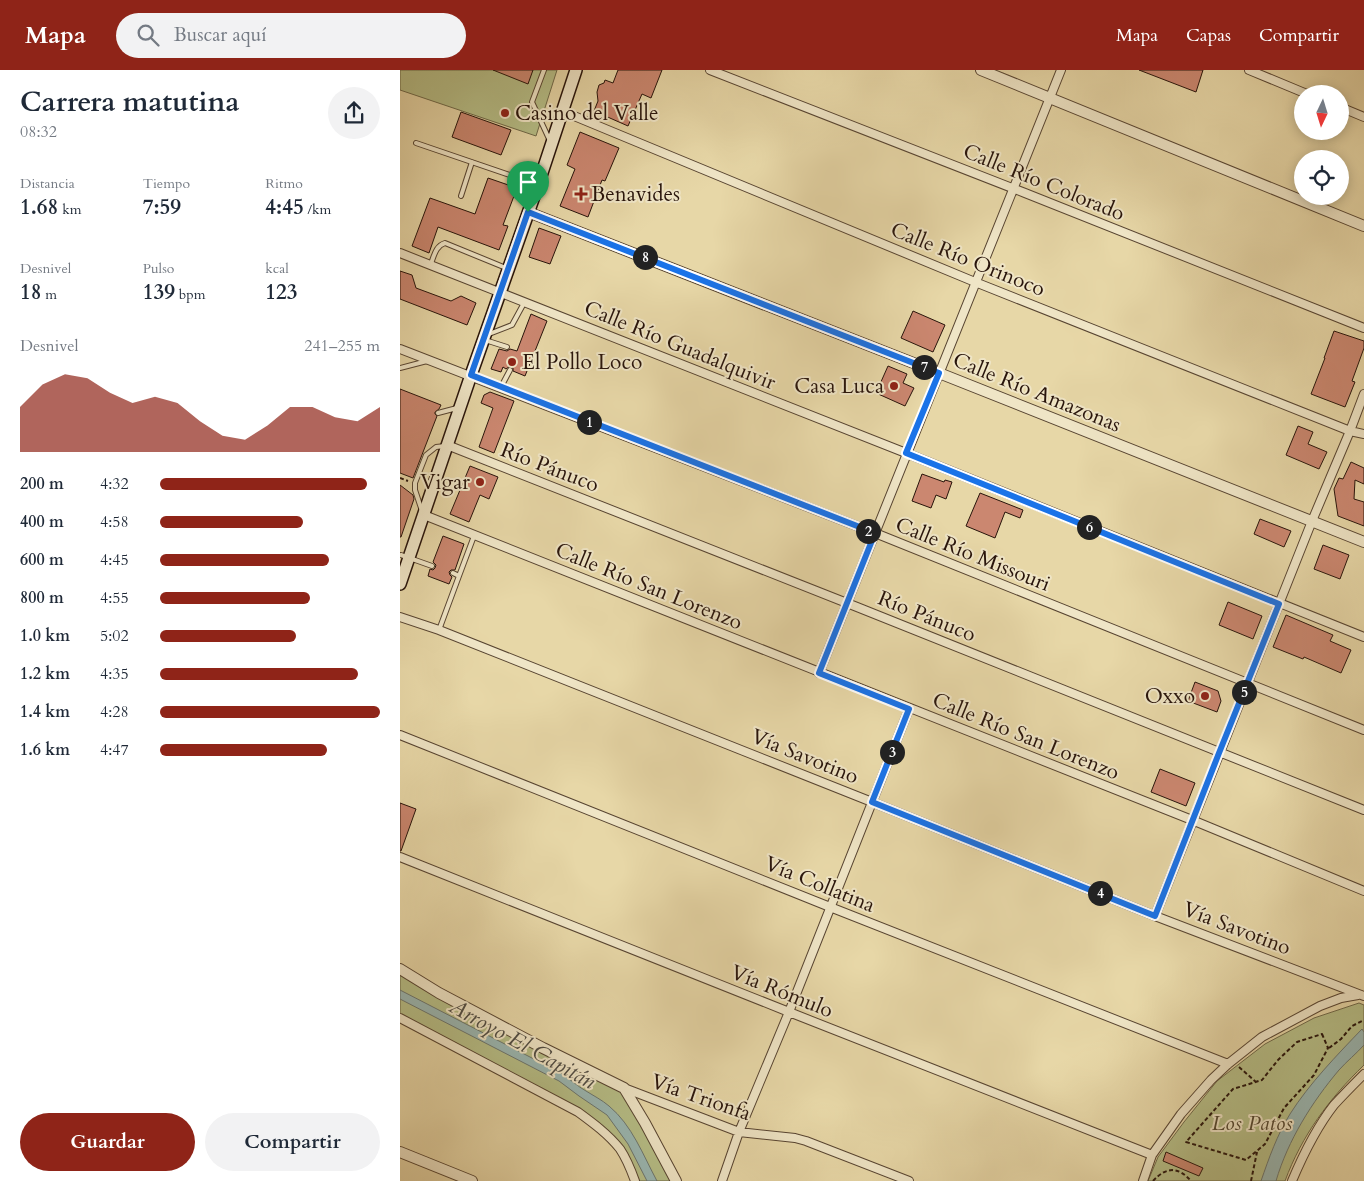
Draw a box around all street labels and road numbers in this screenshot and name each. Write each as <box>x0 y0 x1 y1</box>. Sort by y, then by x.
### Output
street label: Calle Río Colorado <box>959 137 1129 228</box>
street label: Calle Río Orinoco <box>886 215 1049 304</box>
street label: Calle Río Guadalquivir <box>580 294 780 397</box>
street label: Calle Río Amazonas <box>948 345 1125 439</box>
street label: Río Pánuco <box>496 435 603 500</box>
street label: Calle Río Missouri <box>891 510 1055 599</box>
street label: Calle Río San Lorenzo <box>551 536 747 637</box>
street label: Río Pánuco <box>873 584 980 649</box>
street label: Calle Río San Lorenzo <box>928 686 1124 787</box>
street label: Vía Savotino <box>747 722 863 791</box>
street label: Vía Collatina <box>760 849 879 920</box>
street label: Vía Savotino <box>1179 895 1295 962</box>
street label: Vía Rómulo <box>726 958 837 1025</box>
street label: Vía Trionfa <box>647 1067 755 1128</box>

